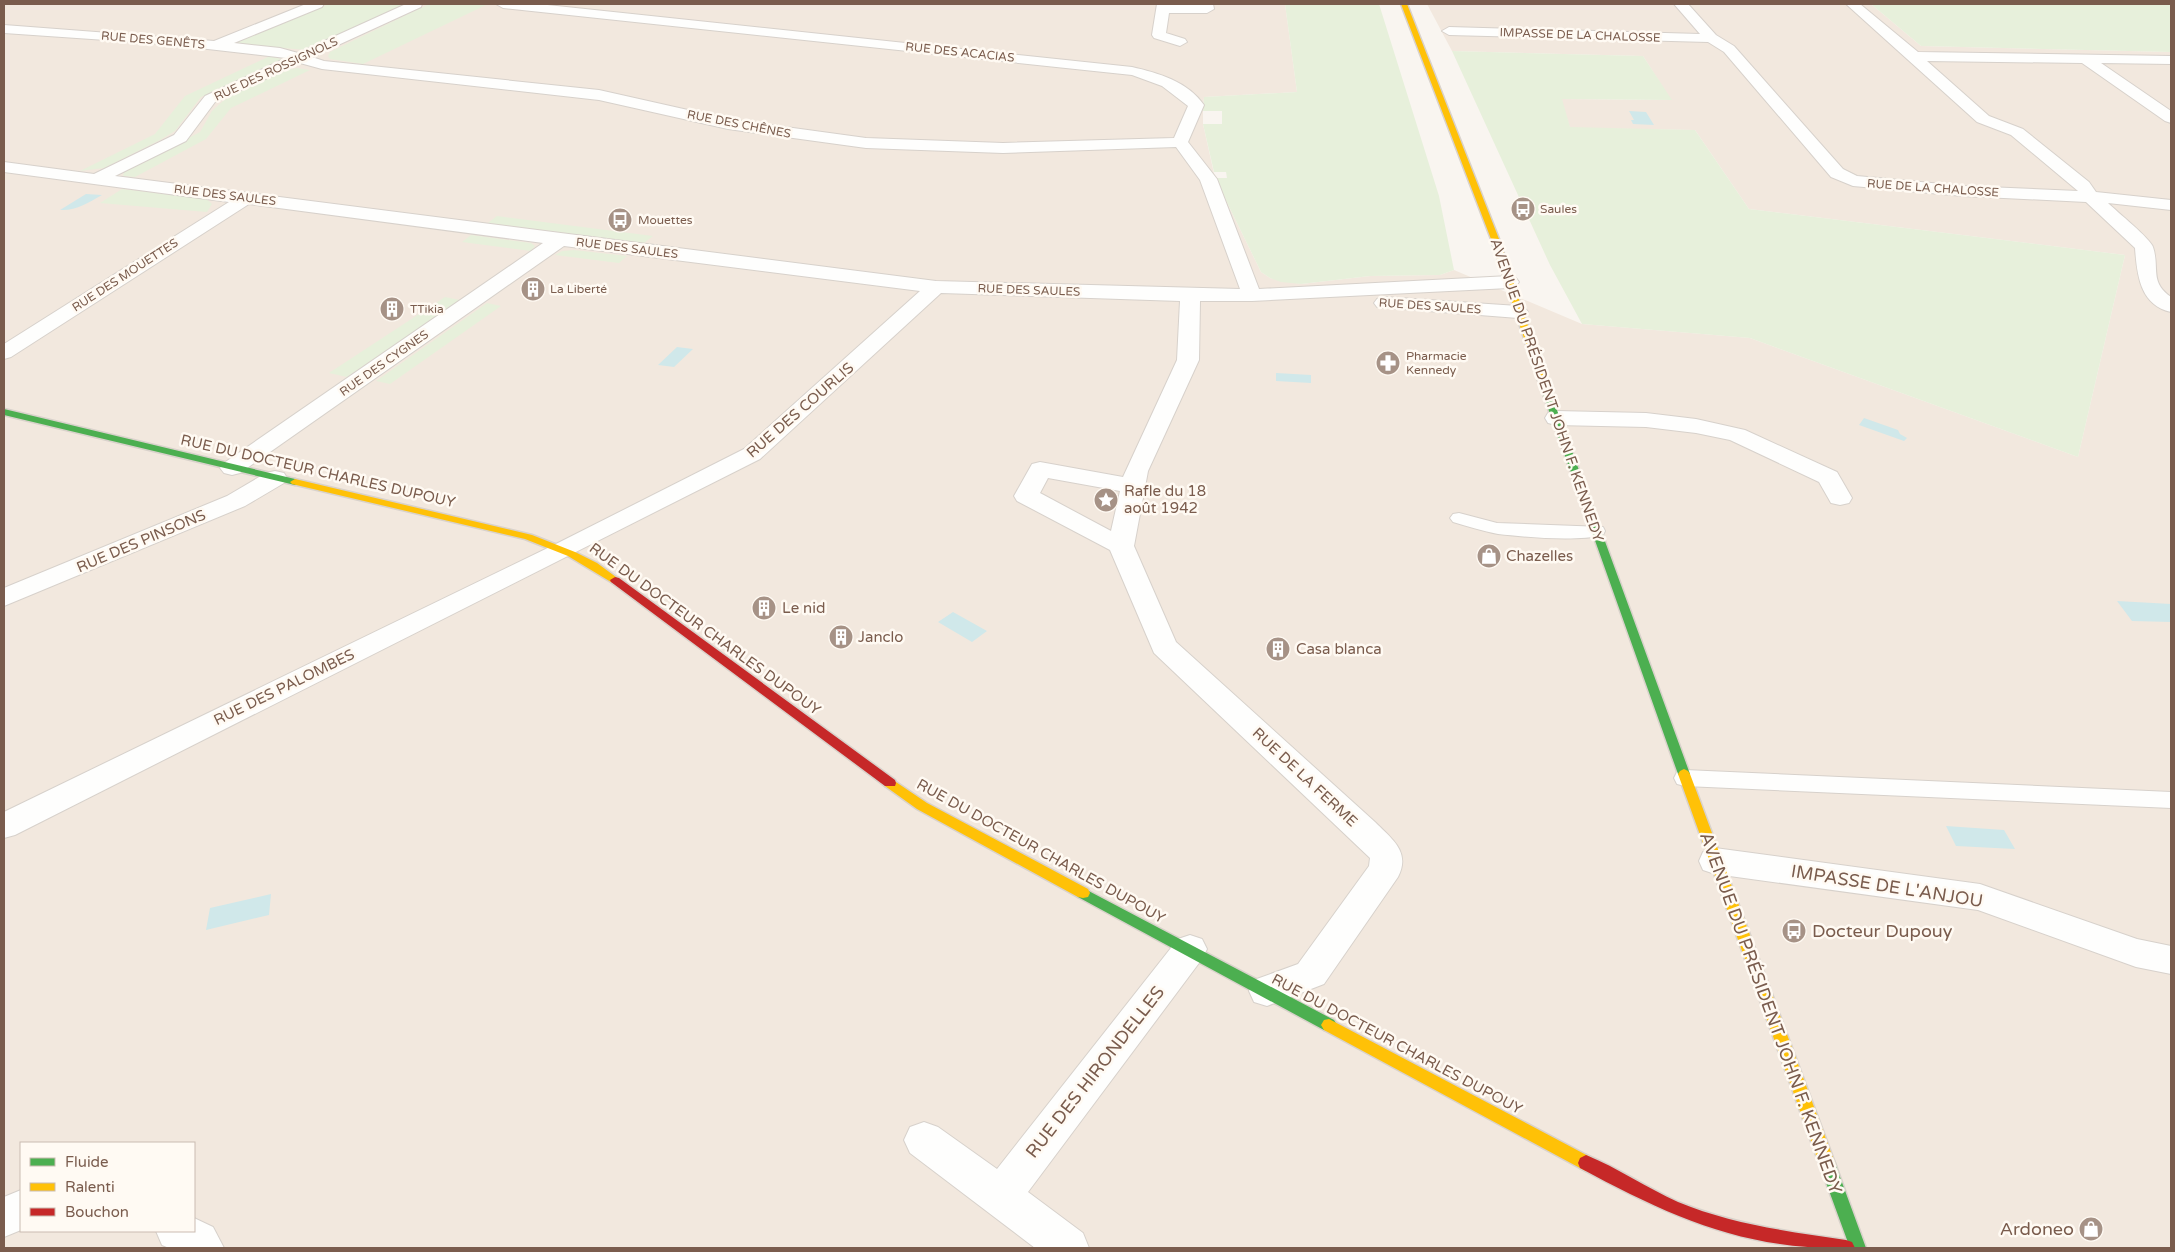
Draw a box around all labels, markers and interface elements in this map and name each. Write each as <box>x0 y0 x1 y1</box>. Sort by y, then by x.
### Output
street label: IMPASSE DE LA CHALOSSE <box>1499 25 1661 45</box>
street label: RUE DES GENÊTS <box>100 28 206 52</box>
street label: RUE DES ROSSIGNOLS <box>212 34 340 104</box>
street label: RUE DES ACACIAS <box>905 39 1015 65</box>
street label: RUE DES CHÊNES <box>686 107 792 141</box>
street label: RUE DE LA CHALOSSE <box>1866 176 2000 200</box>
street label: RUE DES SAULES <box>173 182 277 208</box>
bus stop icon: Saules <box>1510 196 1536 222</box>
place label: Saules <box>1540 202 1577 216</box>
bus stop icon: Mouettes <box>607 207 633 233</box>
place label: Mouettes <box>638 213 693 227</box>
street label: RUE DES SAULES <box>575 235 679 261</box>
street label: RUE DES MOUETTES <box>69 236 181 314</box>
street label: AVENUE DU PRÉSIDENT JOHN F. KENNEDY <box>1486 236 1608 544</box>
building icon: La Liberté <box>520 276 546 302</box>
street label: RUE DES SAULES <box>977 281 1081 299</box>
place label: La Liberté <box>550 282 607 296</box>
street label: RUE DES SAULES <box>1378 295 1482 317</box>
building icon: TTikia <box>379 296 405 322</box>
place label: TTikia <box>410 302 444 316</box>
street label: RUE DES CYGNES <box>337 327 431 399</box>
place label: Pharmacie Kennedy <box>1406 349 1467 377</box>
pharmacy icon: Pharmacie Kennedy <box>1375 350 1401 376</box>
street label: RUE DES COURLIS <box>743 359 857 461</box>
street label: RUE DU DOCTEUR CHARLES DUPOUY <box>179 431 458 512</box>
place label: Rafle du 18 août 1942 <box>1124 482 1206 517</box>
place icon: Rafle du 18 août 1942 <box>1093 487 1119 513</box>
street label: RUE DES PINSONS <box>74 506 208 576</box>
street label: RUE DU DOCTEUR CHARLES DUPOUY <box>586 539 824 719</box>
shop icon: Chazelles <box>1476 543 1502 569</box>
place label: Chazelles <box>1506 547 1573 565</box>
building icon: Le nid <box>751 595 777 621</box>
place label: Le nid <box>782 599 825 617</box>
building icon: Janclo <box>828 624 854 650</box>
place label: Janclo <box>858 628 903 646</box>
building icon: Casa blanca <box>1265 636 1291 662</box>
place label: Casa blanca <box>1296 640 1382 658</box>
street label: RUE DES PALOMBES <box>211 645 357 729</box>
street label: RUE DE LA FERME <box>1249 724 1361 830</box>
street label: RUE DU DOCTEUR CHARLES DUPOUY <box>914 775 1169 927</box>
street label: AVENUE DU PRÉSIDENT JOHN F. KENNEDY <box>1695 829 1847 1197</box>
street label: IMPASSE DE L'ANJOU <box>1789 860 1985 912</box>
bus stop icon: Docteur Dupouy <box>1781 918 1807 944</box>
place label: Docteur Dupouy <box>1812 920 1953 942</box>
street label: RUE DU DOCTEUR CHARLES DUPOUY <box>1269 970 1526 1118</box>
street label: RUE DES HIRONDELLES <box>1021 982 1169 1162</box>
legend <box>20 1142 195 1232</box>
text: Fluide <box>65 1153 109 1171</box>
text: Ralenti <box>65 1178 115 1196</box>
text: Bouchon <box>65 1203 129 1221</box>
shop icon: Ardoneo <box>2078 1216 2104 1242</box>
place label: Ardoneo <box>2000 1218 2074 1240</box>

